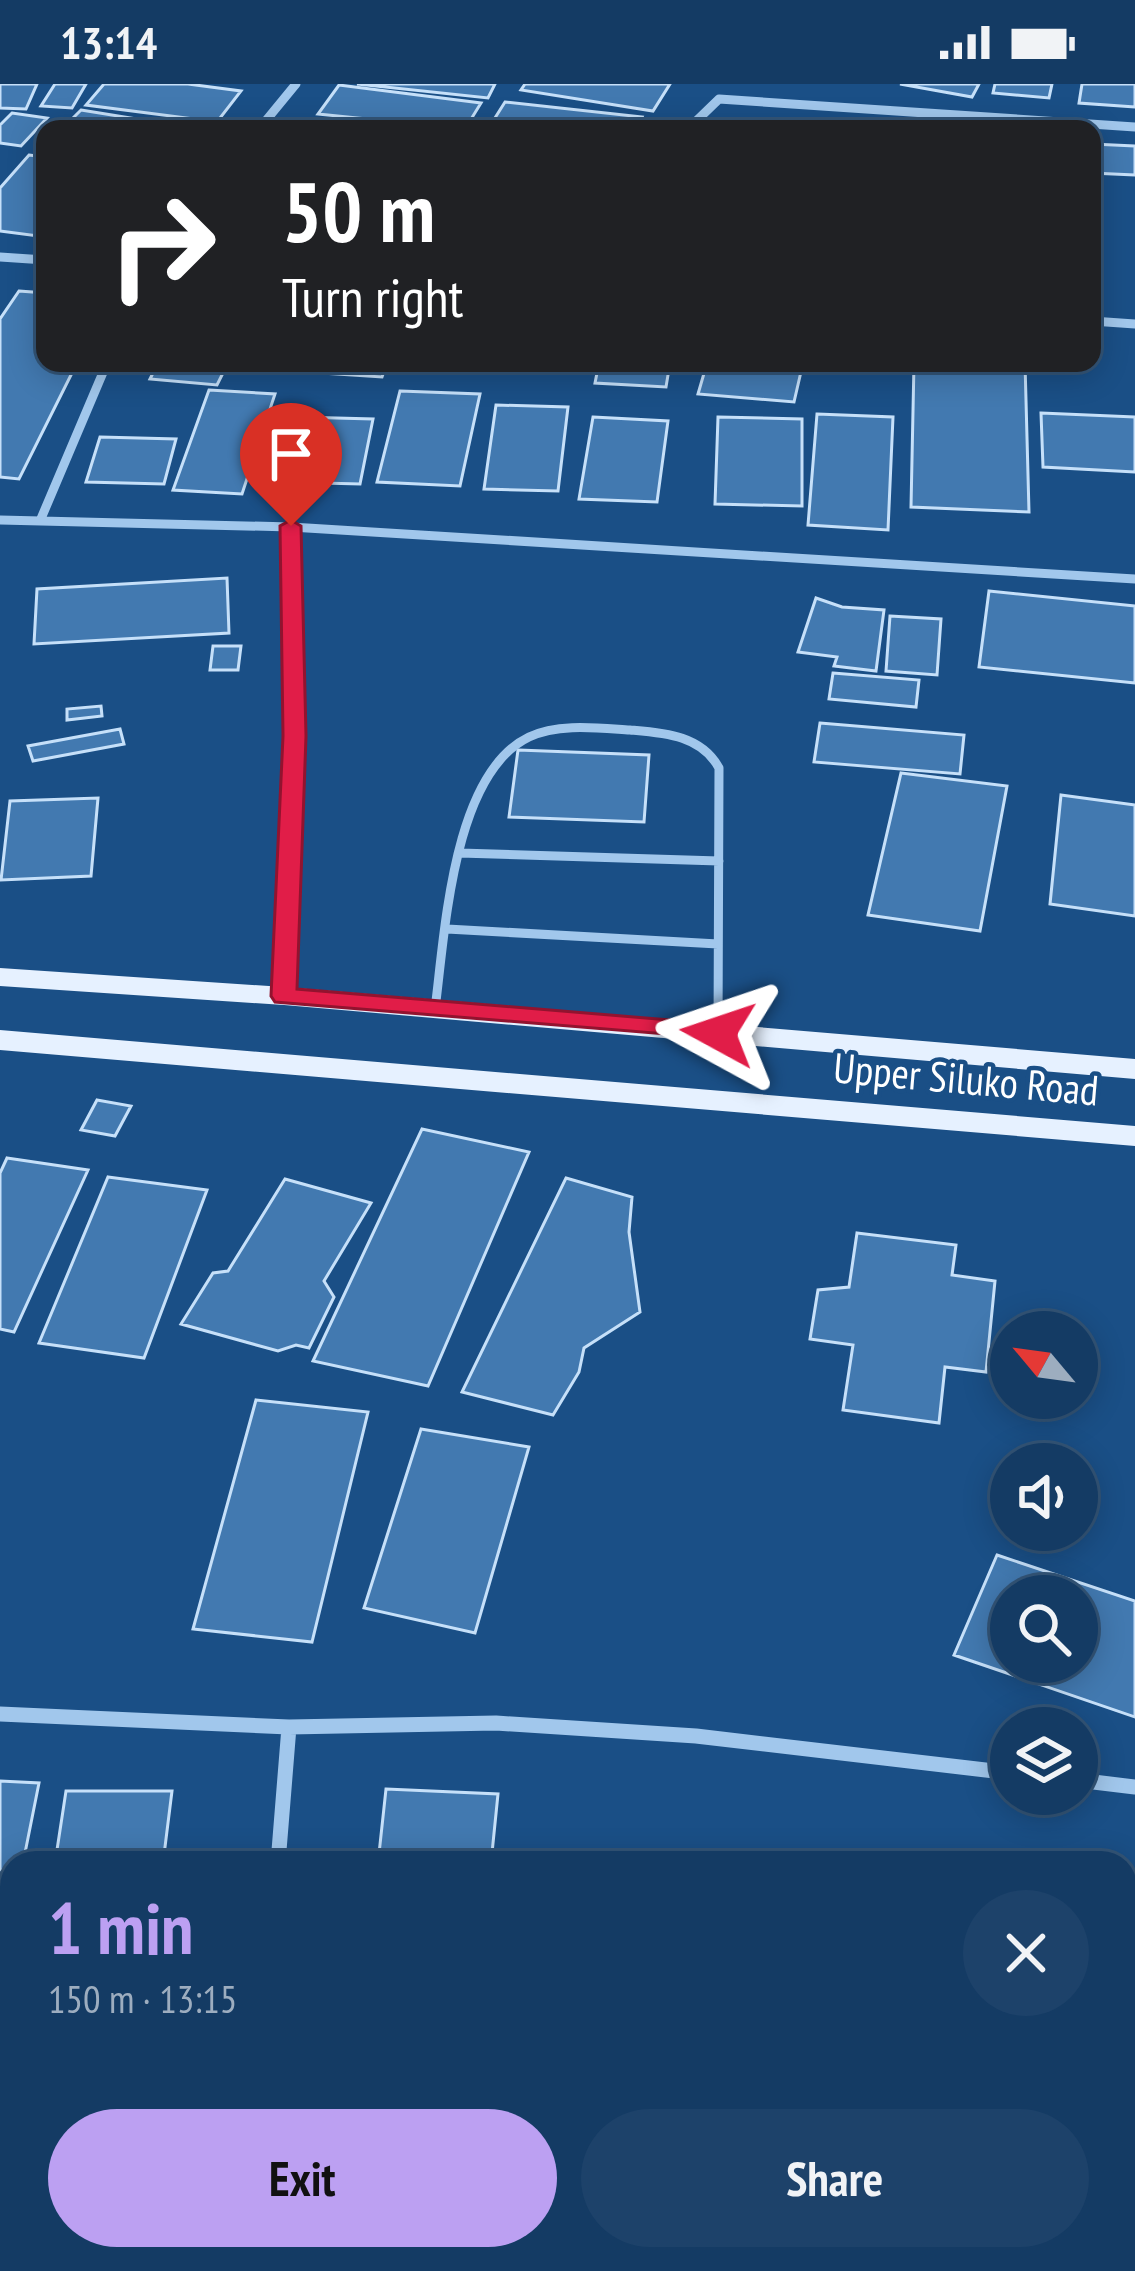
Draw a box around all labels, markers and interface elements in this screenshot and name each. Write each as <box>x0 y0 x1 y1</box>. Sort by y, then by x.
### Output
text: 13:14 <box>60 13 157 71</box>
text: 50 m <box>282 156 435 265</box>
icon: right <box>84 168 240 324</box>
text: Turn right <box>282 262 463 332</box>
pin <box>240 403 342 526</box>
icon: arrive <box>258 421 324 487</box>
position arrow <box>655 970 781 1096</box>
street label: Upper Siluko Road <box>831 1040 1101 1117</box>
north arrow <box>990 1311 1098 1419</box>
map controls <box>990 1311 1098 1815</box>
button: sound <box>990 1443 1098 1551</box>
button: search <box>990 1575 1098 1683</box>
button: layers <box>990 1707 1098 1815</box>
text: 1 min <box>48 1881 193 1974</box>
button: close <box>963 1890 1089 2016</box>
text: 150 m · 13:15 <box>48 1973 237 2024</box>
button: Exit <box>48 2109 557 2247</box>
button: Share <box>581 2109 1089 2247</box>

